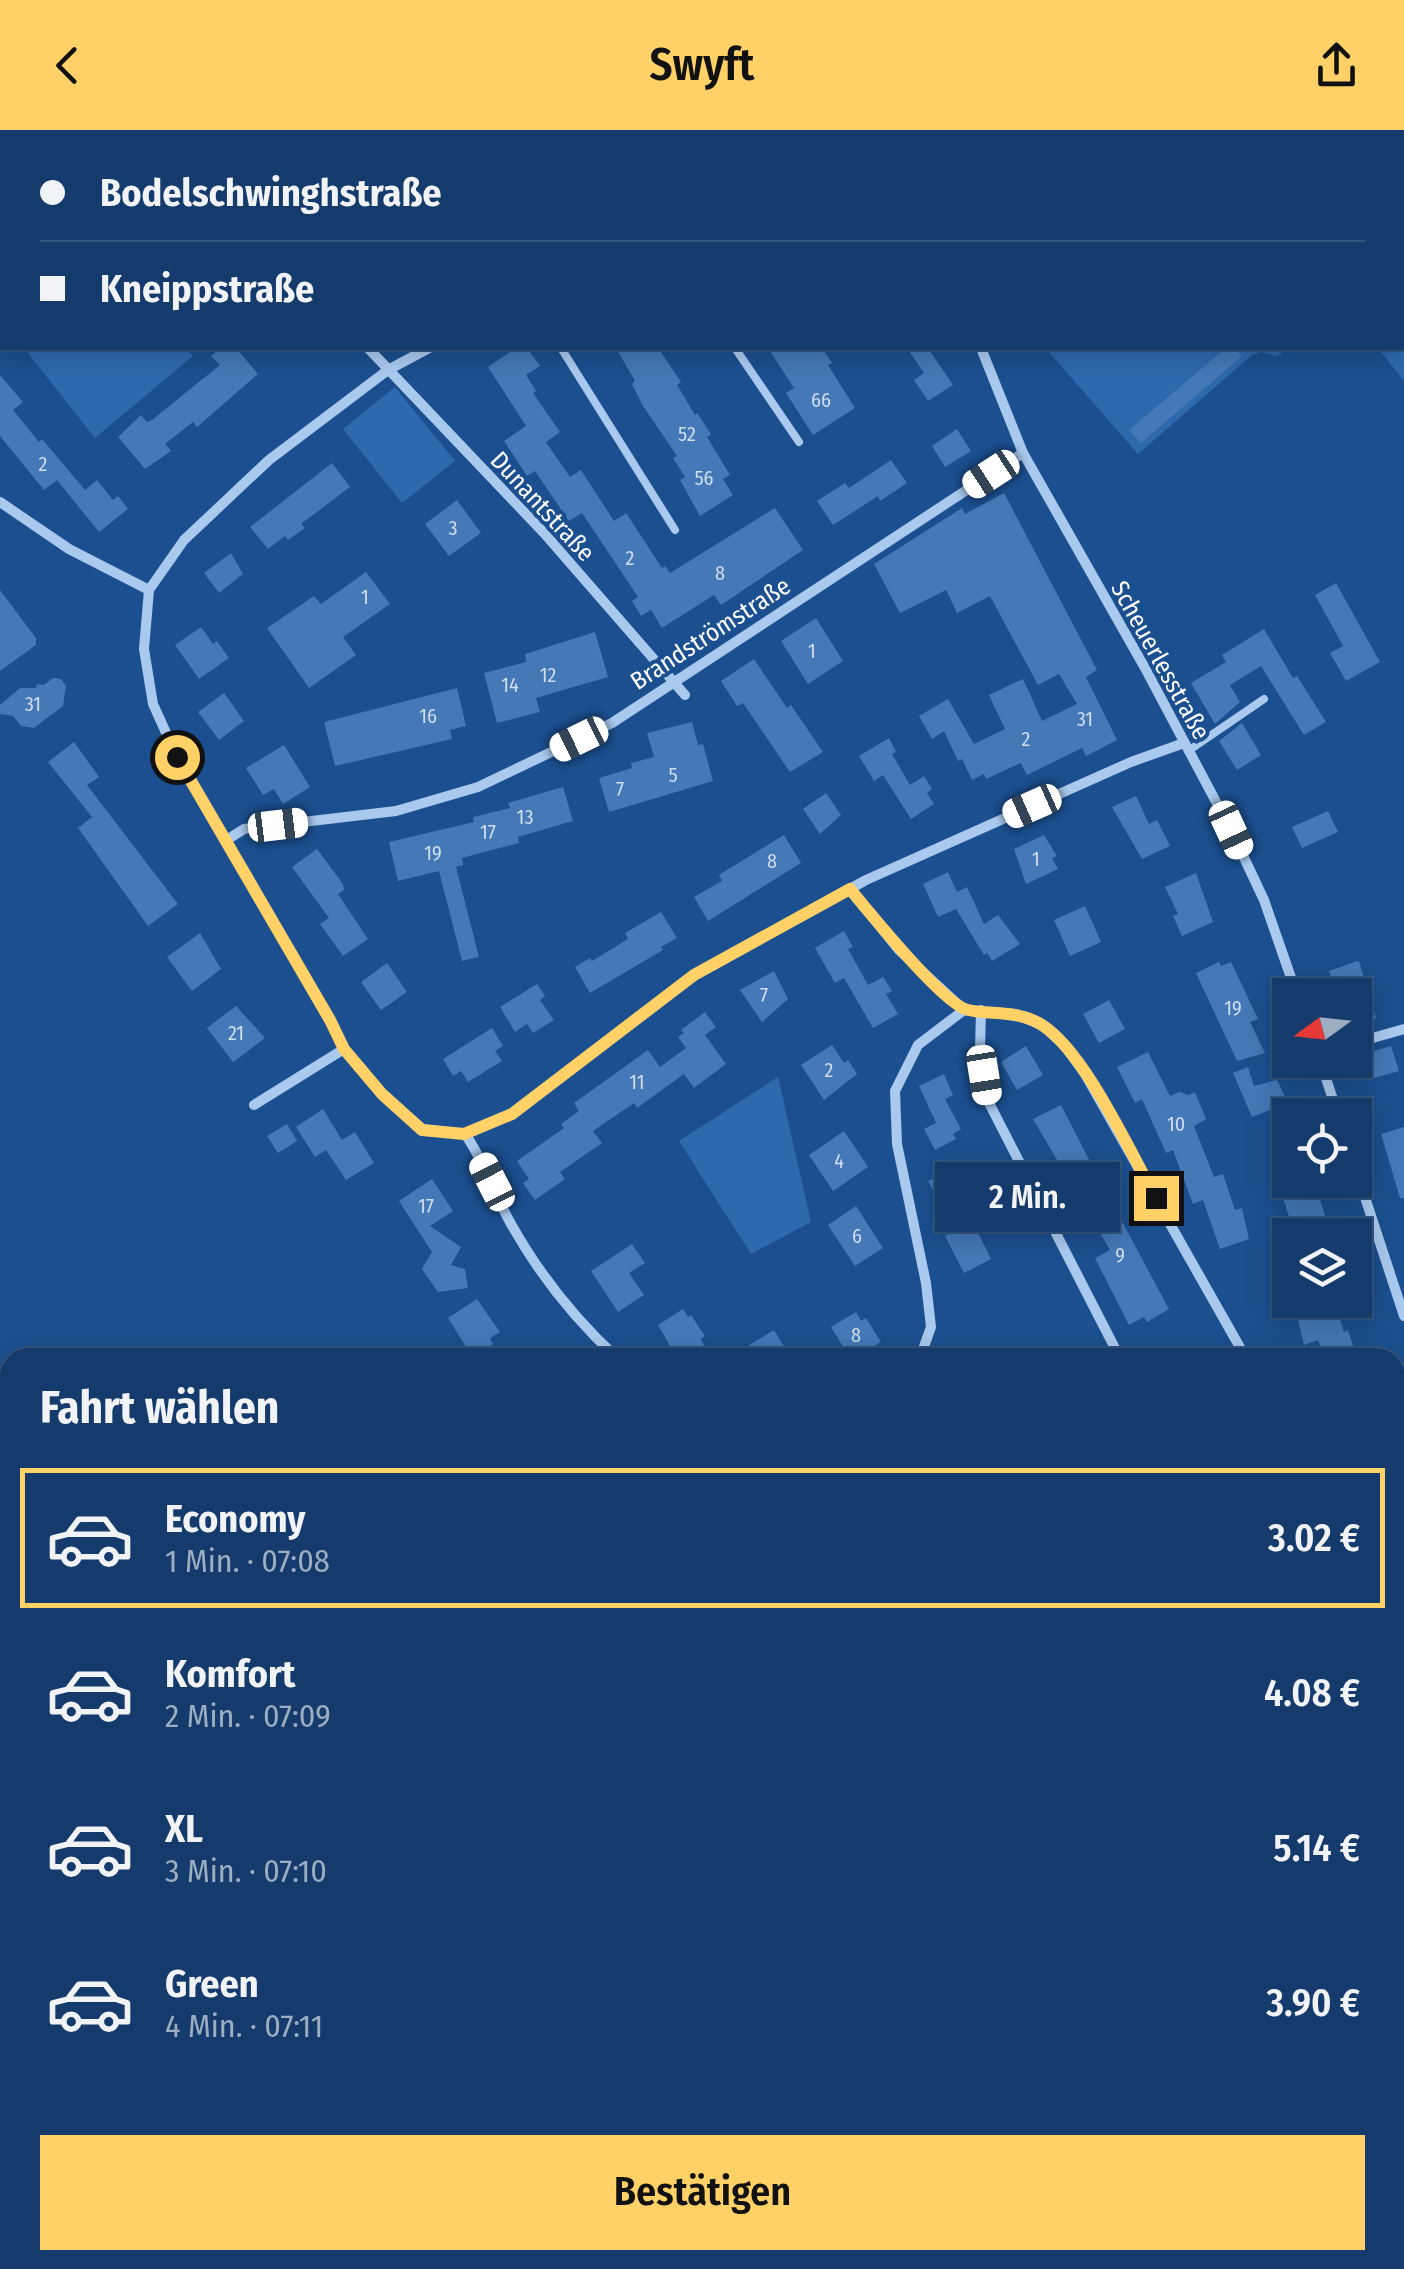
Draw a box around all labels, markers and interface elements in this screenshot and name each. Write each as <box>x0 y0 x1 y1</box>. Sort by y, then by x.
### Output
icon: back <box>40 38 95 93</box>
text: Swyft <box>650 38 755 92</box>
icon: share <box>1309 38 1364 93</box>
text: Bodelschwinghstraße <box>100 170 442 216</box>
text: Kneippstraße <box>100 266 314 312</box>
house number: 66 <box>811 388 831 412</box>
house number: 52 <box>678 422 696 446</box>
car <box>958 445 1024 503</box>
street label: Dunantstraße <box>484 446 601 568</box>
house number: 2 <box>39 452 48 476</box>
house number: 56 <box>694 466 714 490</box>
house number: 3 <box>448 516 458 540</box>
house number: 2 <box>626 546 635 570</box>
house number: 8 <box>715 561 725 585</box>
street label: Brandströmstraße <box>625 571 796 697</box>
street label: Scheuerlesstraße <box>1104 576 1216 745</box>
house number: 1 <box>361 585 369 609</box>
house number: 1 <box>808 639 816 663</box>
house number: 12 <box>540 663 556 687</box>
house number: 14 <box>501 673 519 697</box>
house number: 31 <box>25 692 41 716</box>
house number: 16 <box>419 704 437 728</box>
house number: 31 <box>1077 707 1093 731</box>
car <box>545 712 613 766</box>
house number: 2 <box>1022 727 1031 751</box>
route start <box>155 735 200 780</box>
house number: 5 <box>668 763 678 787</box>
house number: 7 <box>616 777 624 801</box>
car <box>998 780 1066 832</box>
car <box>1205 796 1257 864</box>
house number: 13 <box>517 805 533 829</box>
car <box>246 806 310 844</box>
house number: 17 <box>480 820 496 844</box>
house number: 19 <box>424 841 442 865</box>
house number: 1 <box>1032 847 1040 871</box>
house number: 8 <box>767 849 777 873</box>
north arrow <box>1272 978 1372 1078</box>
map controls <box>1272 978 1372 1318</box>
house number: 7 <box>760 983 768 1007</box>
house number: 19 <box>1224 996 1242 1020</box>
house number: 21 <box>228 1021 244 1045</box>
car <box>964 1043 1004 1107</box>
house number: 2 <box>825 1058 834 1082</box>
house number: 11 <box>629 1070 645 1094</box>
button: locate <box>1272 1098 1372 1198</box>
house number: 10 <box>1167 1112 1185 1136</box>
car <box>465 1148 519 1216</box>
house number: 4 <box>834 1149 844 1173</box>
callout: 2 Min. <box>936 1163 1121 1233</box>
route end <box>1134 1176 1179 1221</box>
text: 2 Min. <box>989 1178 1066 1216</box>
house number: 17 <box>418 1194 434 1218</box>
button: layers <box>1272 1218 1372 1318</box>
house number: 6 <box>852 1224 862 1248</box>
house number: 9 <box>1115 1243 1125 1267</box>
house number: 8 <box>851 1323 861 1347</box>
text: Fahrt wählen <box>40 1381 279 1435</box>
icon: car <box>45 1493 135 1583</box>
text: Economy <box>165 1496 305 1542</box>
text: 3.02 € <box>1268 1515 1360 1561</box>
text: 1 Min. · 07:08 <box>165 1542 330 1580</box>
icon: car <box>45 1648 135 1738</box>
text: Komfort <box>165 1651 295 1697</box>
text: 4.08 € <box>1264 1670 1360 1716</box>
text: 2 Min. · 07:09 <box>165 1697 331 1735</box>
icon: car <box>45 1803 135 1893</box>
text: XL <box>165 1806 203 1852</box>
text: 5.14 € <box>1273 1825 1360 1871</box>
text: 3 Min. · 07:10 <box>165 1852 327 1890</box>
icon: car <box>45 1958 135 2048</box>
text: Green <box>165 1961 259 2007</box>
text: 3.90 € <box>1266 1980 1360 2026</box>
text: 4 Min. · 07:11 <box>165 2007 323 2045</box>
button: Bestätigen <box>40 2135 1365 2250</box>

